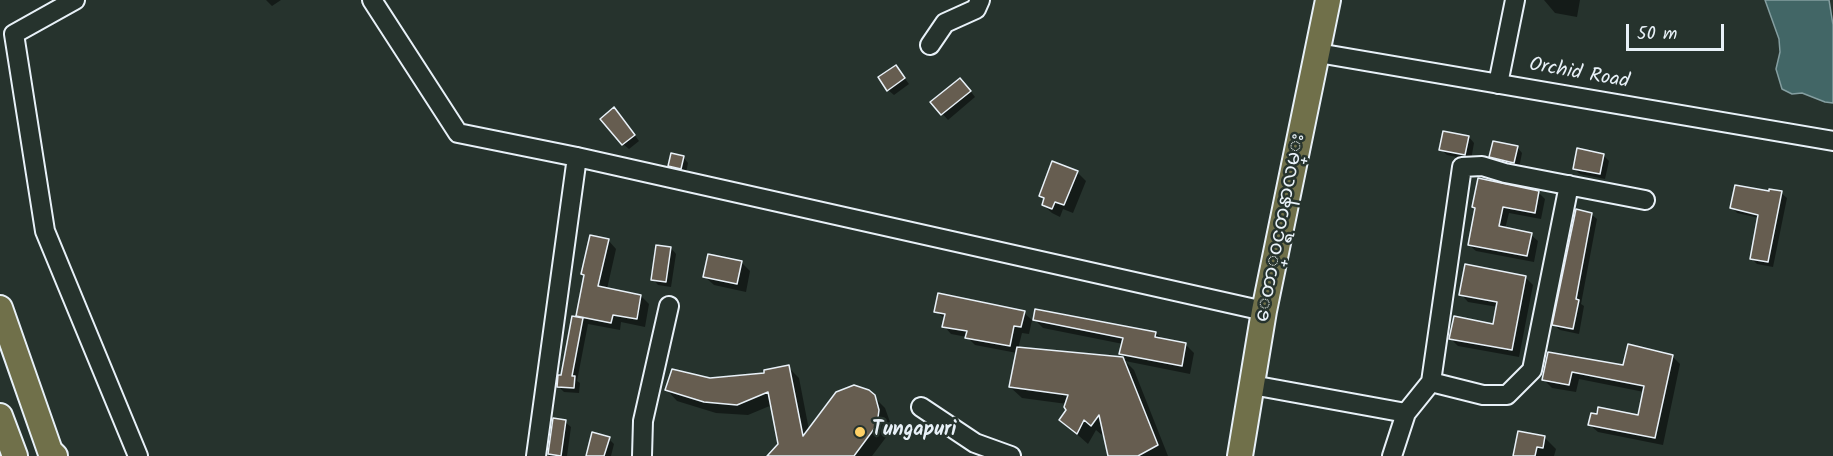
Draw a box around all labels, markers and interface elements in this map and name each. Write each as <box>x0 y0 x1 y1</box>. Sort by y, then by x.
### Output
scale bar <box>1629 12 1726 50</box>
text: 50 m <box>1637 20 1677 49</box>
street label: Orchid Road <box>1527 54 1631 96</box>
street label: ေတာ္၀င္ရတနာလမ္း <box>1252 132 1312 324</box>
place label: Tungapuri <box>872 420 956 444</box>
marker: Tungapuri <box>853 425 867 439</box>

